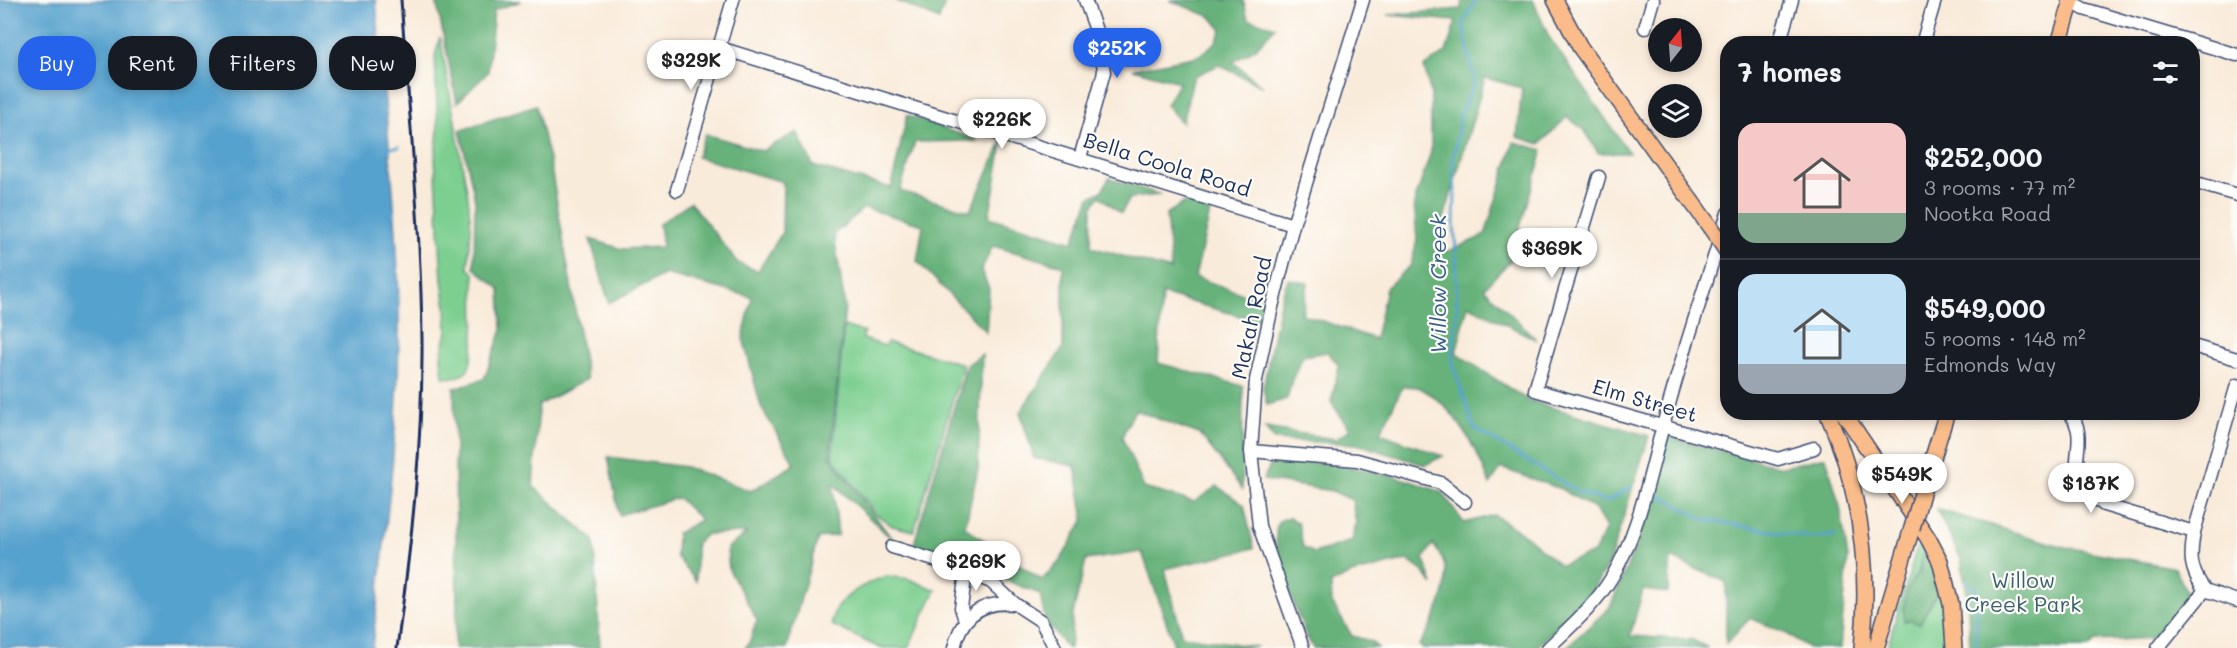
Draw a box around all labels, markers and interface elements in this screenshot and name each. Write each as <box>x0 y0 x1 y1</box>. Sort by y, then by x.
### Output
north arrow <box>1648 18 1702 72</box>
map controls <box>1648 18 1702 138</box>
pin: $252K <box>1075 28 1159 79</box>
text: $252K <box>1087 34 1147 60</box>
chip: Buy <box>18 36 96 90</box>
chip: Rent <box>108 36 197 90</box>
chip: Filters <box>209 36 317 90</box>
chip: New <box>329 36 416 90</box>
pin: $329K <box>649 40 733 91</box>
text: $329K <box>661 46 721 72</box>
text: 7 homes <box>1738 55 1842 89</box>
icon: filters <box>2149 56 2182 89</box>
button: layers <box>1648 84 1702 138</box>
pin: $226K <box>960 99 1044 150</box>
text: $226K <box>972 105 1032 131</box>
street label: Bella Coola Road <box>1080 125 1254 202</box>
text: $252,000 <box>1924 140 2042 174</box>
icon: home <box>1786 147 1858 219</box>
text: 3 rooms · 77 m² <box>1924 174 2075 200</box>
text: Nootka Road <box>1924 200 2051 226</box>
water label: Willow Creek <box>1423 213 1452 354</box>
pin: $369K <box>1510 228 1594 279</box>
text: $369K <box>1521 234 1583 260</box>
street label: Makah Road <box>1224 254 1277 382</box>
text: $549,000 <box>1924 291 2046 325</box>
icon: home <box>1786 298 1858 370</box>
text: 5 rooms · 148 m² <box>1924 325 2086 351</box>
text: Edmonds Way <box>1924 351 2056 377</box>
street label: Elm Street <box>1590 372 1701 427</box>
pin: $549K <box>1860 454 1944 505</box>
text: $549K <box>1871 460 1933 486</box>
pin: $187K <box>2049 463 2133 514</box>
text: $187K <box>2062 469 2120 495</box>
pin: $269K <box>934 541 1018 592</box>
text: $269K <box>946 547 1006 573</box>
park label: Willow Creek Park <box>1964 566 2082 617</box>

